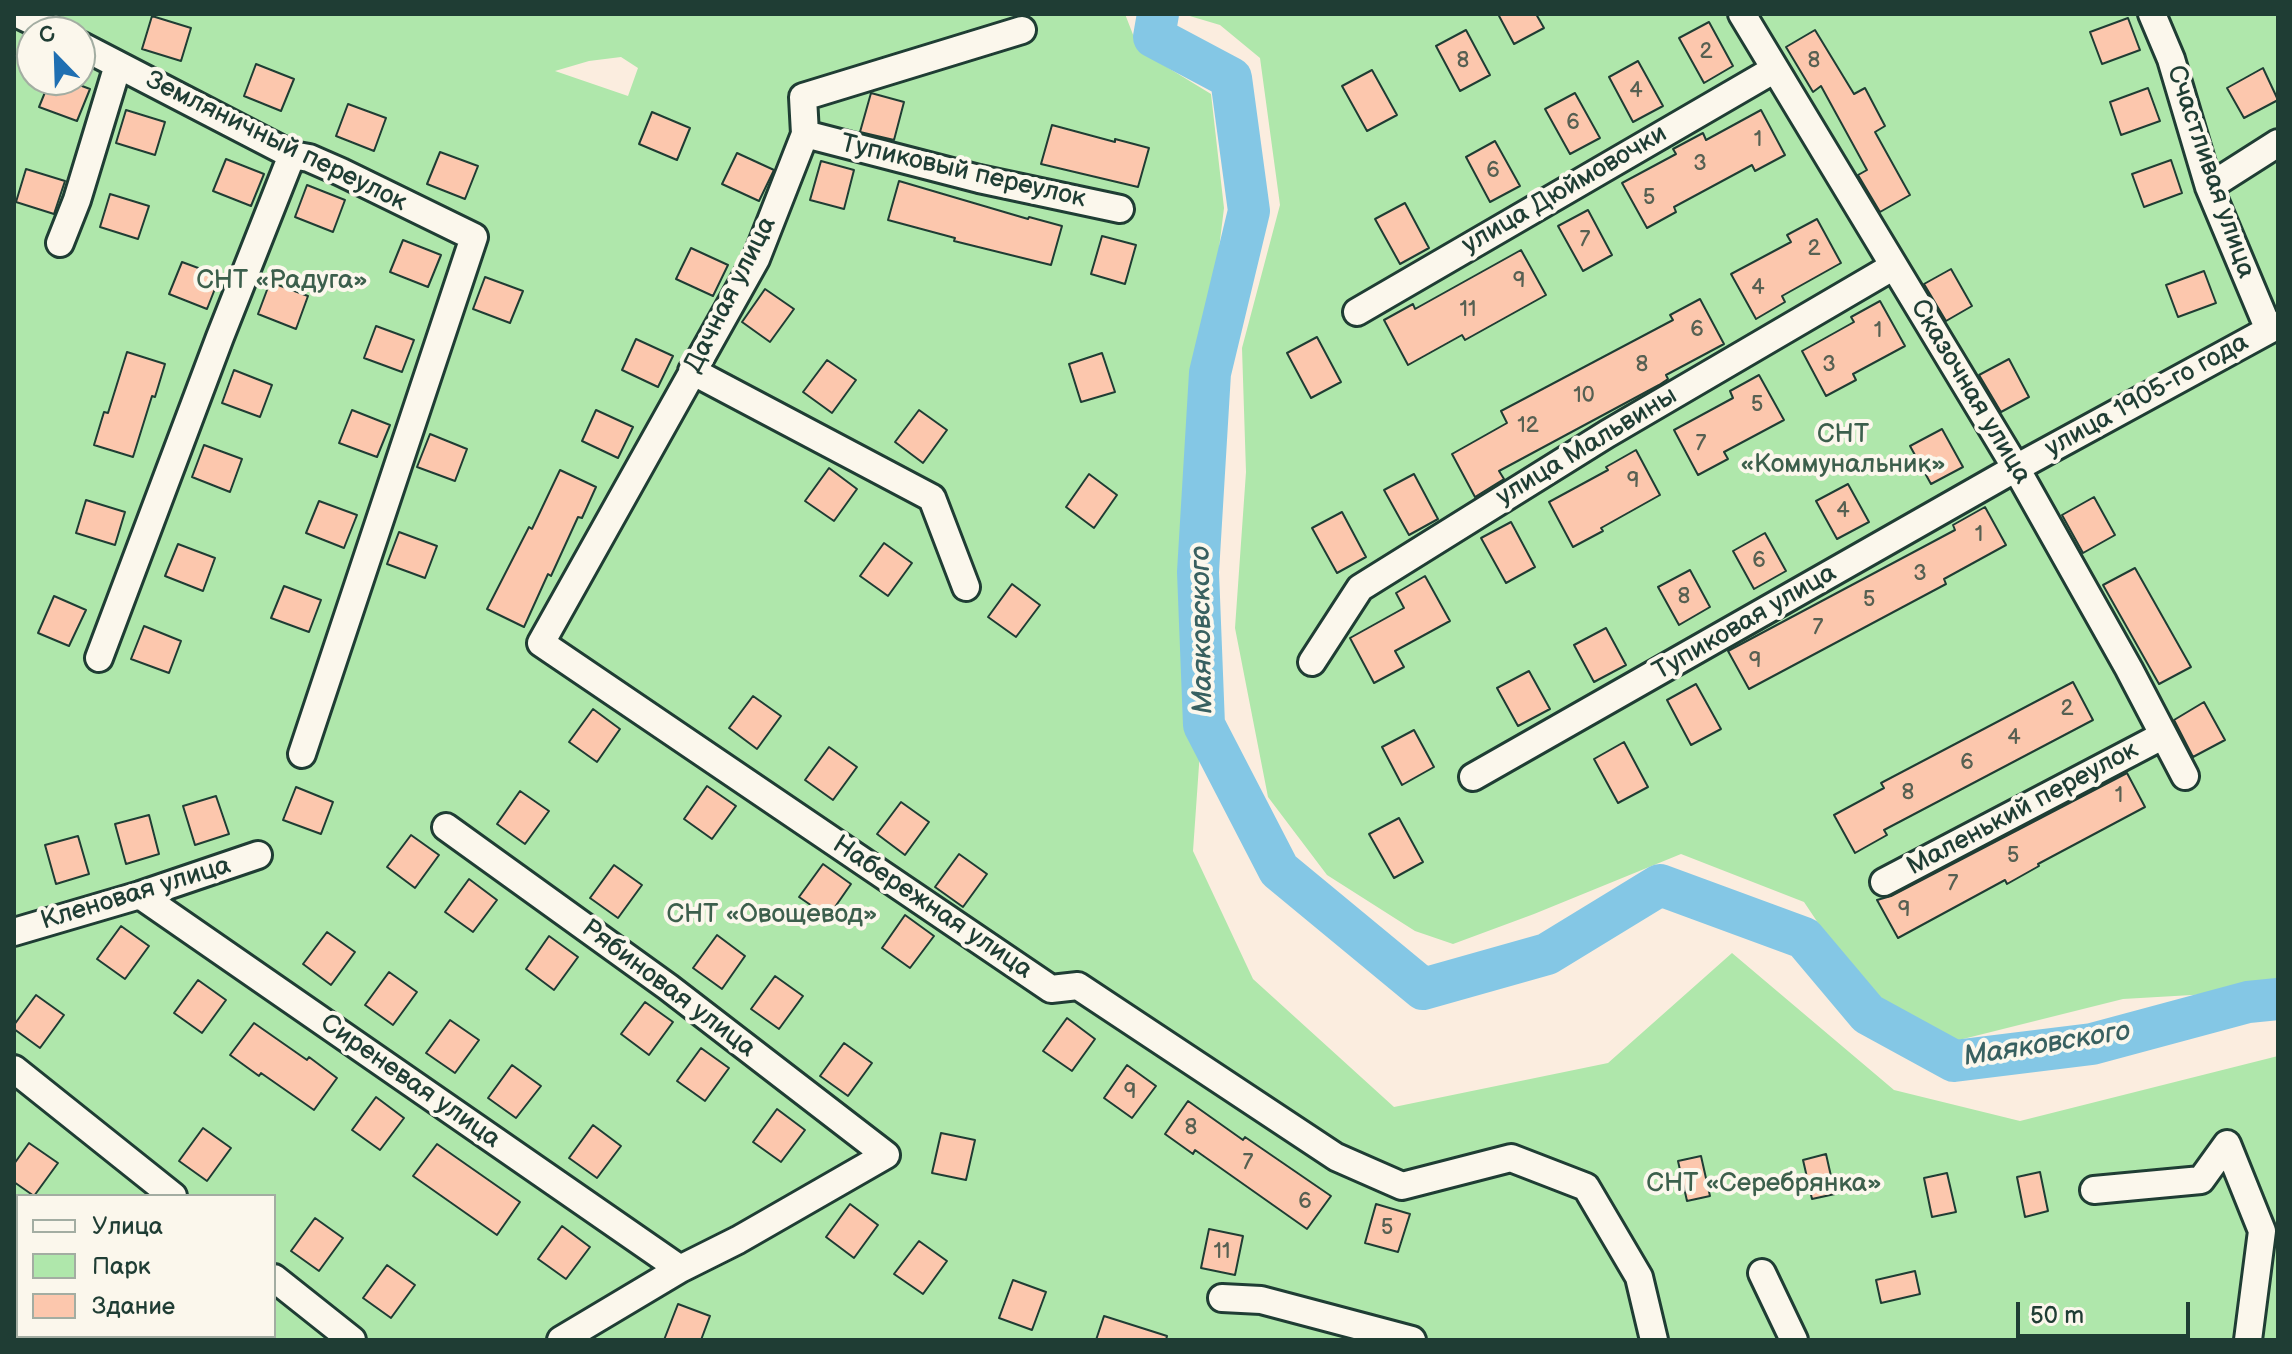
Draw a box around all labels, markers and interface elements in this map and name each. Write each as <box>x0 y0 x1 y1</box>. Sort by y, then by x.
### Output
north arrow <box>16 16 96 96</box>
text: С <box>35 20 60 51</box>
house number: 2 <box>1700 39 1712 65</box>
house number: 8 <box>1457 48 1469 74</box>
house number: 8 <box>1808 48 1820 74</box>
street label: Счастливая улица <box>2159 62 2261 282</box>
street label: Земляничный переулок <box>140 65 412 219</box>
house number: 4 <box>1629 78 1643 104</box>
house number: 6 <box>1566 110 1580 136</box>
street label: улица Дюймовочки <box>1457 119 1673 261</box>
house number: 1 <box>1754 127 1762 153</box>
street label: Тупиковый переулок <box>837 129 1089 215</box>
house number: 3 <box>1693 151 1707 177</box>
house number: 6 <box>1486 158 1500 184</box>
house number: 5 <box>1643 185 1655 211</box>
street label: Дачная улица <box>678 212 784 378</box>
house number: 7 <box>1580 227 1590 253</box>
house number: 2 <box>1808 236 1820 262</box>
park label: СНТ «Радуга» <box>196 265 368 297</box>
house number: 9 <box>1513 268 1525 294</box>
house number: 4 <box>1751 275 1765 301</box>
street label: Сказочная улица <box>1903 294 2037 490</box>
house number: 11 <box>1459 297 1477 323</box>
house number: 6 <box>1690 317 1704 343</box>
house number: 1 <box>1874 318 1882 344</box>
street label: улица 1905-го года <box>2040 327 2254 465</box>
house number: 8 <box>1636 352 1648 378</box>
house number: 3 <box>1822 352 1836 378</box>
street label: улица Мальвины <box>1491 381 1683 513</box>
house number: 10 <box>1573 383 1595 409</box>
house number: 5 <box>1751 392 1763 418</box>
house number: 12 <box>1517 413 1539 439</box>
park label: СНТ «Коммунальник» <box>1740 419 1946 480</box>
house number: 7 <box>1696 431 1706 457</box>
house number: 9 <box>1627 468 1639 494</box>
house number: 4 <box>1836 498 1850 524</box>
house number: 1 <box>1975 522 1983 548</box>
water label: Маяковского <box>1185 545 1221 715</box>
house number: 6 <box>1752 548 1766 574</box>
street label: Тупиковая улица <box>1648 558 1842 688</box>
house number: 3 <box>1913 561 1927 587</box>
house number: 8 <box>1678 584 1690 610</box>
house number: 5 <box>1863 587 1875 613</box>
house number: 7 <box>1813 615 1823 641</box>
house number: 9 <box>1749 648 1761 674</box>
house number: 2 <box>2061 696 2073 722</box>
house number: 4 <box>2007 725 2021 751</box>
street label: Маленький переулок <box>1902 735 2144 883</box>
house number: 6 <box>1960 750 1974 776</box>
house number: 8 <box>1902 780 1914 806</box>
house number: 1 <box>2115 783 2123 809</box>
street label: Набережная улица <box>826 830 1038 986</box>
house number: 5 <box>2007 843 2019 869</box>
street label: Кленовая улица <box>37 850 235 938</box>
house number: 7 <box>1948 871 1958 897</box>
house number: 9 <box>1898 897 1910 923</box>
park label: СНТ «Овощевод» <box>666 899 878 931</box>
street label: Рябиновая улица <box>575 913 761 1065</box>
street label: Сиреневая улица <box>314 1008 506 1156</box>
water label: Маяковского <box>1961 1015 2133 1075</box>
house number: 9 <box>1124 1079 1136 1105</box>
house number: 8 <box>1185 1115 1197 1141</box>
house number: 7 <box>1243 1150 1253 1176</box>
park label: СНТ «Серебрянка» <box>1646 1168 1882 1200</box>
house number: 6 <box>1298 1189 1312 1215</box>
legend <box>16 1194 276 1338</box>
text: Улица <box>92 1212 163 1241</box>
house number: 5 <box>1381 1215 1393 1241</box>
house number: 11 <box>1213 1239 1231 1265</box>
text: Парк <box>92 1252 150 1281</box>
scale bar <box>2020 1286 2194 1336</box>
text: Здание <box>92 1292 175 1321</box>
text: 50 m <box>2030 1301 2084 1330</box>

